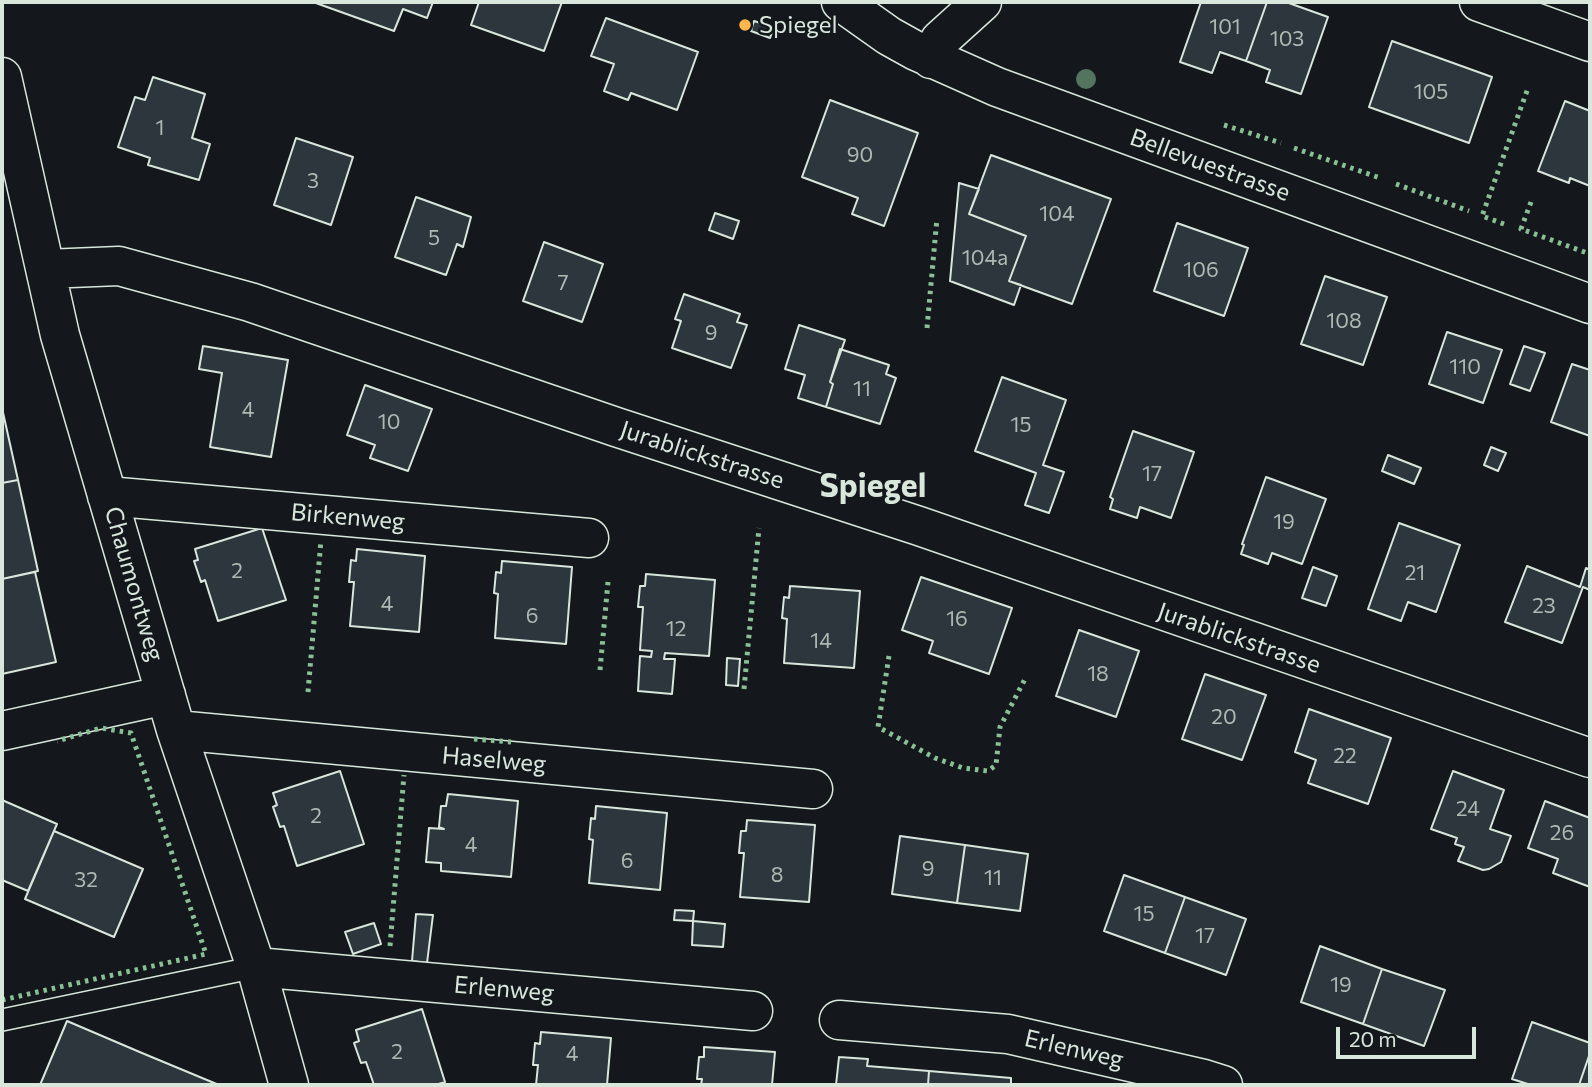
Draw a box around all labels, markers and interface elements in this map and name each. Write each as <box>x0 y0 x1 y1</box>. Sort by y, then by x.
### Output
place label: Spiegel <box>759 11 838 39</box>
house number: 101 <box>1209 14 1241 40</box>
marker: Spiegel <box>737 17 753 33</box>
house number: 103 <box>1270 26 1304 52</box>
house number: 105 <box>1414 79 1448 105</box>
house number: 1 <box>156 115 164 141</box>
street label: Bellevuestrasse <box>1126 123 1294 207</box>
house number: 90 <box>847 142 873 168</box>
house number: 3 <box>307 168 319 194</box>
house number: 104 <box>1039 201 1075 227</box>
house number: 5 <box>428 225 440 251</box>
house number: 104a <box>962 245 1008 271</box>
house number: 106 <box>1183 257 1219 283</box>
house number: 7 <box>557 270 569 296</box>
house number: 108 <box>1326 308 1362 334</box>
house number: 9 <box>705 320 717 346</box>
house number: 110 <box>1449 354 1481 380</box>
house number: 11 <box>853 376 871 402</box>
house number: 4 <box>242 397 254 423</box>
house number: 10 <box>378 409 400 435</box>
house number: 15 <box>1010 412 1032 438</box>
street label: Jurablickstrasse <box>616 415 788 495</box>
house number: 17 <box>1142 461 1162 487</box>
district label: Spiegel <box>820 467 926 505</box>
street label: Birkenweg <box>290 498 406 536</box>
street label: Chaumontweg <box>98 503 170 665</box>
house number: 19 <box>1273 509 1295 535</box>
house number: 2 <box>231 558 243 584</box>
house number: 21 <box>1405 560 1425 586</box>
house number: 4 <box>381 591 393 617</box>
house number: 23 <box>1532 593 1556 619</box>
street label: Jurablickstrasse <box>1154 597 1324 679</box>
house number: 6 <box>526 603 538 629</box>
house number: 16 <box>946 606 968 632</box>
house number: 12 <box>666 616 686 642</box>
house number: 14 <box>810 628 832 654</box>
house number: 18 <box>1087 661 1109 687</box>
house number: 20 <box>1211 704 1237 730</box>
street label: Haselweg <box>441 741 547 779</box>
house number: 22 <box>1333 743 1357 769</box>
house number: 24 <box>1456 796 1480 822</box>
house number: 2 <box>310 803 322 829</box>
house number: 26 <box>1550 820 1574 846</box>
house number: 4 <box>465 832 477 858</box>
house number: 6 <box>621 848 633 874</box>
house number: 9 <box>922 856 934 882</box>
house number: 8 <box>771 862 783 888</box>
house number: 11 <box>984 865 1002 891</box>
house number: 32 <box>74 867 98 893</box>
house number: 15 <box>1133 901 1155 927</box>
house number: 17 <box>1195 923 1215 949</box>
street label: Erlenweg <box>453 970 555 1008</box>
house number: 19 <box>1330 972 1352 998</box>
scale bar <box>1340 1014 1480 1058</box>
street label: Erlenweg <box>1022 1024 1126 1074</box>
text: 20 m <box>1349 1026 1397 1051</box>
house number: 2 <box>391 1039 403 1065</box>
house number: 4 <box>566 1041 578 1067</box>

